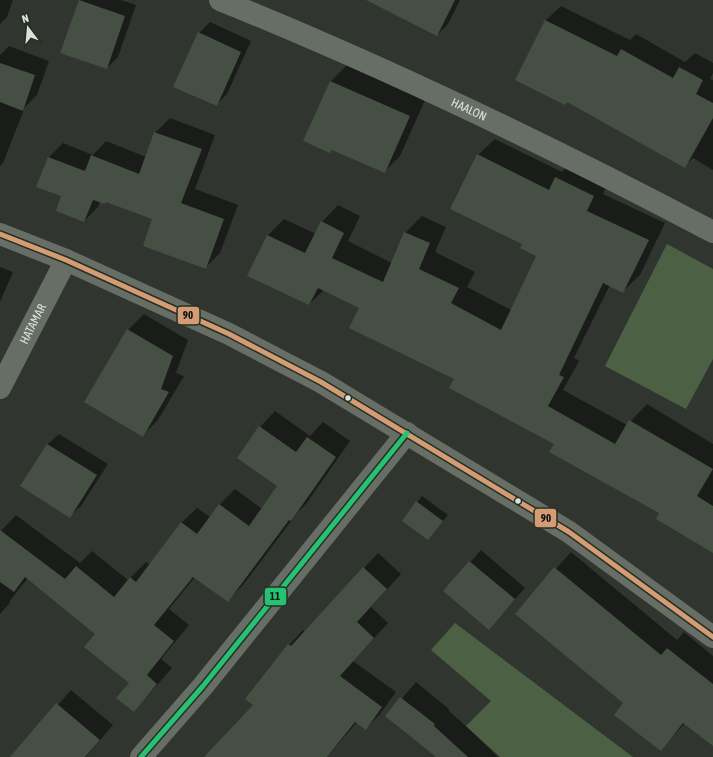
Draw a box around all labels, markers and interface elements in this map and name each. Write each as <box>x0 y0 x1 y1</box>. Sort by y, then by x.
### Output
north arrow <box>8 8 48 48</box>
text: N <box>20 12 30 25</box>
street label: HAALON <box>449 95 489 124</box>
street label: HATAMAR <box>17 302 49 346</box>
line badge: 90 <box>177 306 200 325</box>
text: 90 <box>183 309 193 321</box>
unlabelled marker <box>343 393 353 403</box>
unlabelled marker <box>513 496 523 506</box>
line badge: 90 <box>534 508 557 528</box>
text: 90 <box>541 512 551 524</box>
line badge: 11 <box>264 587 287 606</box>
text: 11 <box>270 590 280 602</box>

